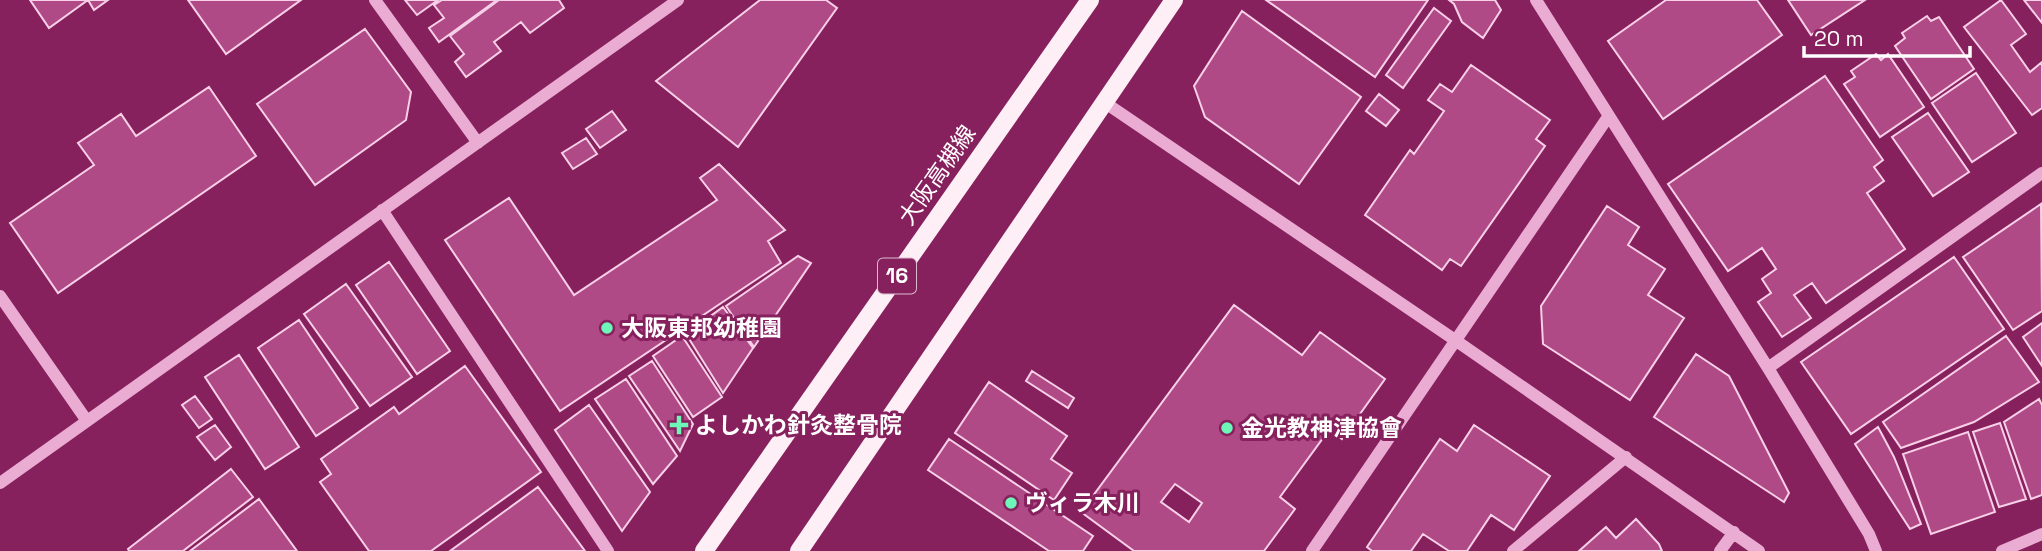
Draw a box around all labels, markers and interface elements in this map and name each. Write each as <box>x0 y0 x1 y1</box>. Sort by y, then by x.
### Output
scale bar <box>1804 14 1970 58</box>
text: 20 m <box>1814 25 1864 52</box>
street label: 大阪高槻線 <box>892 119 982 231</box>
road number: 16 <box>878 258 916 294</box>
place label: 大阪東邦幼稚園 <box>621 313 782 343</box>
marker: 大阪東邦幼稚園 <box>599 320 615 336</box>
place label: よしかわ針灸整骨院 <box>695 410 902 440</box>
place label: 金光教神津協會 <box>1241 413 1402 443</box>
marker: よしかわ針灸整骨院 <box>669 415 689 435</box>
marker: 金光教神津協會 <box>1219 420 1235 436</box>
place label: ヴィラ木川 <box>1025 488 1140 518</box>
marker: ヴィラ木川 <box>1003 495 1019 511</box>

